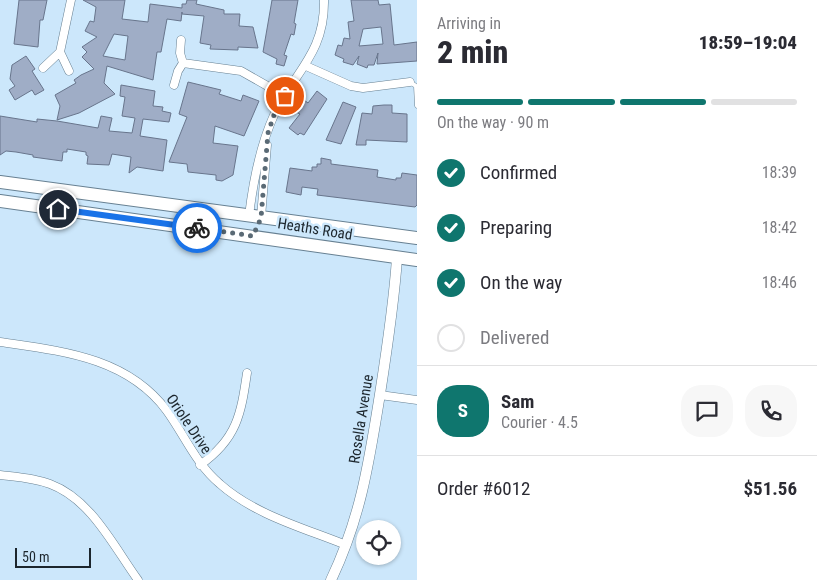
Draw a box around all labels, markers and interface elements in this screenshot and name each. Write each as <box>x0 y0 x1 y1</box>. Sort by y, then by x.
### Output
text: Arriving in <box>437 14 501 33</box>
text: 18:59–19:04 <box>699 31 797 54</box>
text: 2 min <box>437 33 508 71</box>
pin <box>264 75 306 117</box>
icon: bag <box>271 82 299 110</box>
text: On the way · 90 m <box>437 113 549 132</box>
icon: check <box>437 159 465 187</box>
text: Confirmed <box>480 161 557 184</box>
text: 18:39 <box>762 163 797 182</box>
pin <box>37 188 79 230</box>
icon: home <box>44 195 72 223</box>
courier <box>172 203 222 253</box>
icon: bike <box>183 214 211 242</box>
street label: Heaths Road <box>276 214 354 244</box>
icon: check <box>437 214 465 242</box>
text: Preparing <box>480 216 552 239</box>
text: 18:42 <box>762 218 797 237</box>
icon: check <box>437 269 465 297</box>
text: On the way <box>480 271 562 294</box>
text: 18:46 <box>762 273 797 292</box>
text: Delivered <box>480 326 549 349</box>
street label: Rosella Avenue <box>345 373 377 465</box>
button: chat <box>681 385 733 437</box>
button: phone <box>745 385 797 437</box>
text: Sam <box>501 390 534 413</box>
street label: Oriole Drive <box>162 391 216 457</box>
text: S <box>458 399 468 422</box>
text: Courier · 4.5 <box>501 413 578 432</box>
text: Order #6012 <box>437 477 530 500</box>
text: $51.56 <box>743 477 797 500</box>
map controls <box>356 520 401 565</box>
button: locate <box>356 520 401 565</box>
scale bar <box>15 545 91 568</box>
text: 50 m <box>22 549 50 565</box>

